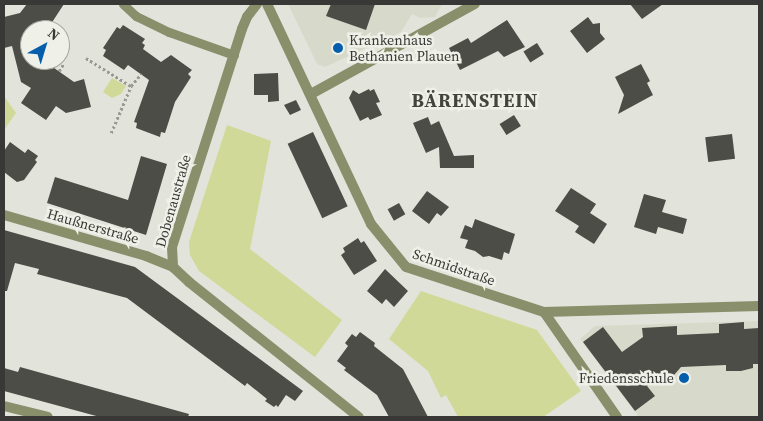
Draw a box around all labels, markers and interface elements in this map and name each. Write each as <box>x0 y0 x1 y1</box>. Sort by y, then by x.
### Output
north arrow <box>20 20 70 70</box>
text: N <box>44 23 64 45</box>
place label: Krankenhaus Bethanien Plauen <box>349 32 460 64</box>
marker: Krankenhaus Bethanien Plauen <box>331 41 345 55</box>
district label: BÄRENSTEIN <box>410 90 540 112</box>
street label: Dobenaustraße <box>152 153 194 249</box>
street label: Haußnerstraße <box>45 205 141 247</box>
street label: Schmidstraße <box>411 245 497 289</box>
place label: Friedensschule <box>579 370 674 386</box>
marker: Friedensschule <box>678 372 690 384</box>

